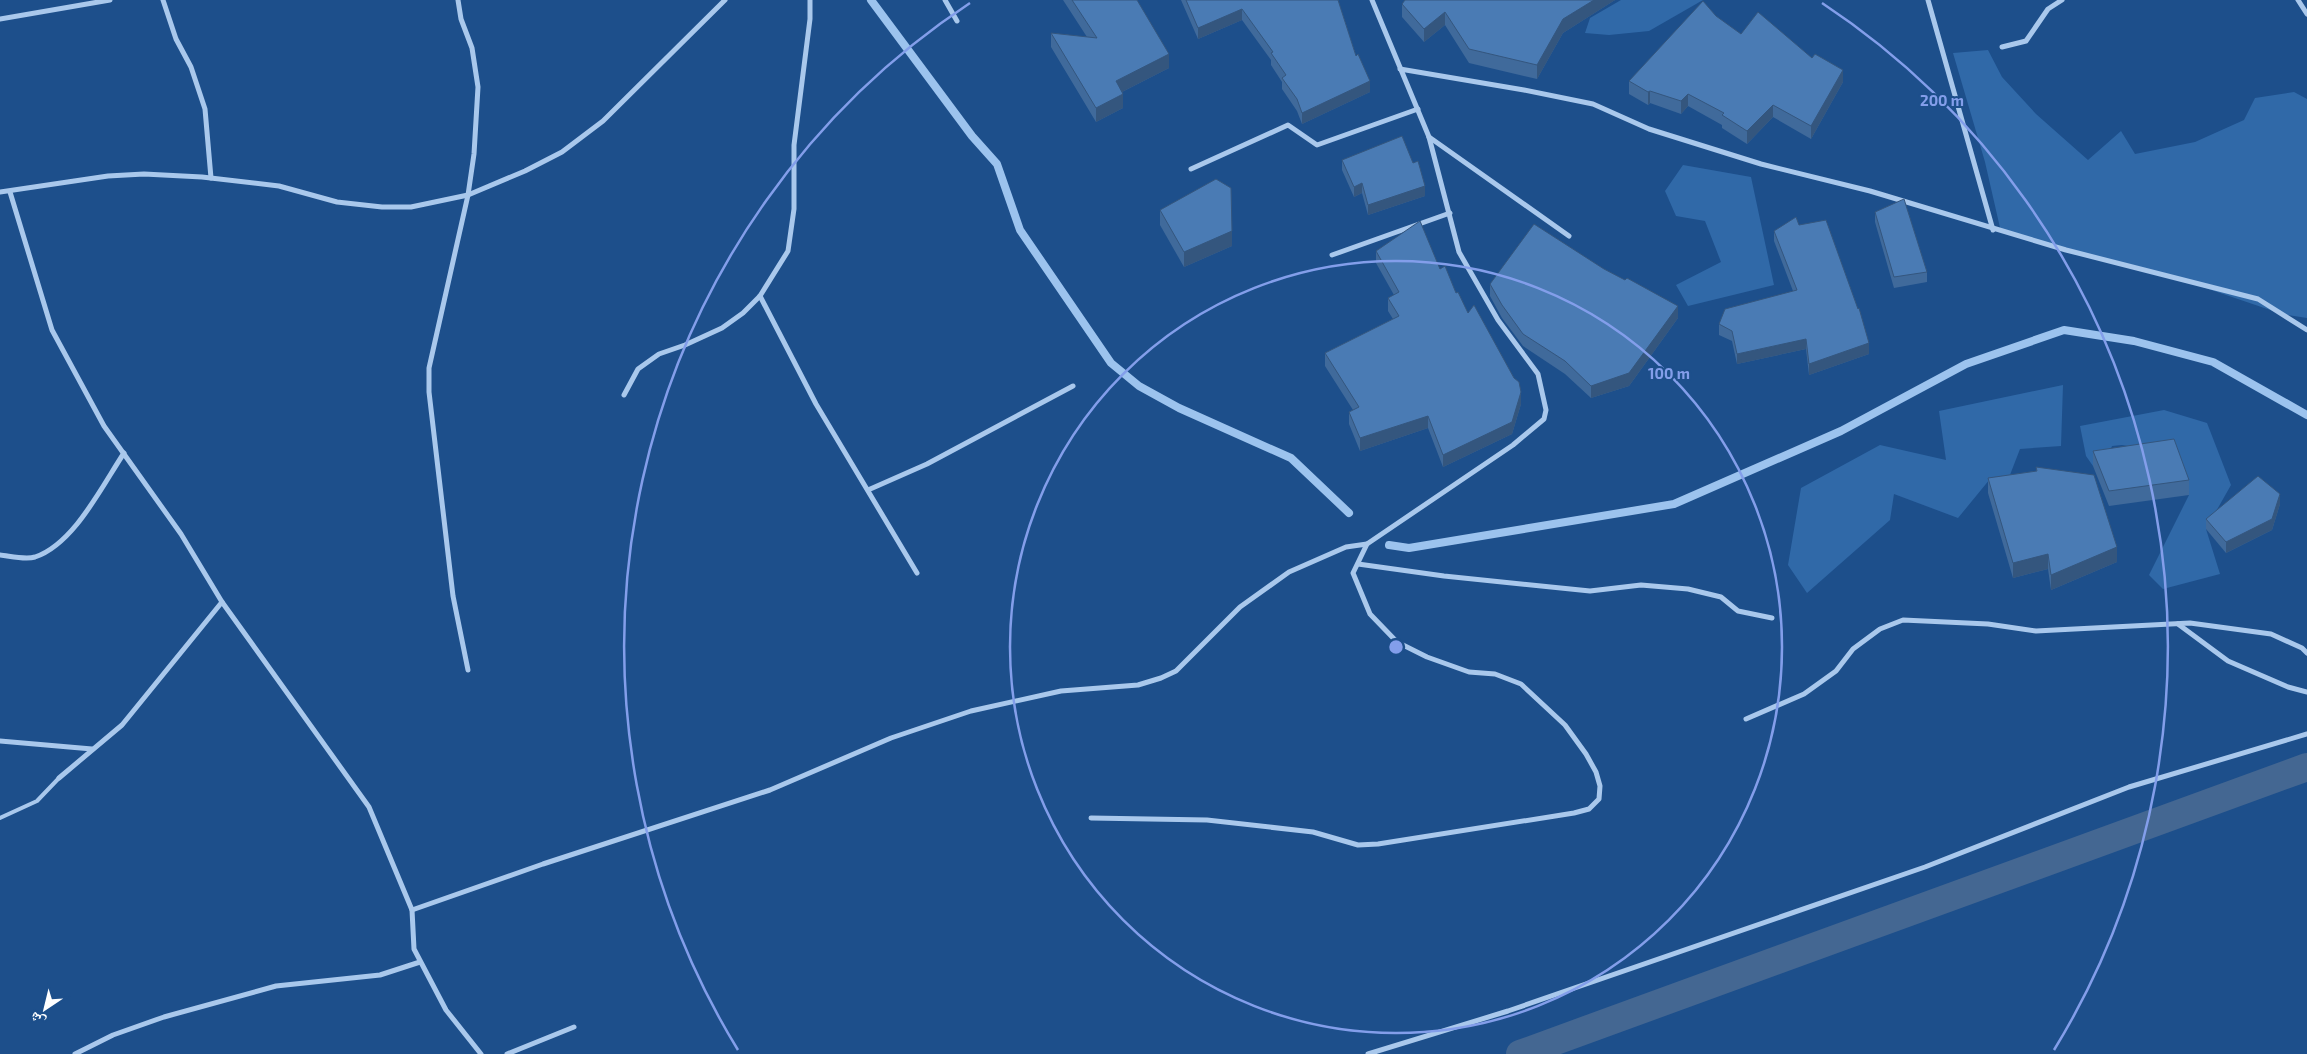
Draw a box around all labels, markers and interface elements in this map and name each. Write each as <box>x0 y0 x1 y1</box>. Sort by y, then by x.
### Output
text: 200 m <box>1920 91 1964 109</box>
text: 100 m <box>1648 364 1690 382</box>
centre of rings <box>1387 638 1405 656</box>
north arrow <box>20 984 70 1034</box>
text: ش <box>26 1008 49 1031</box>

